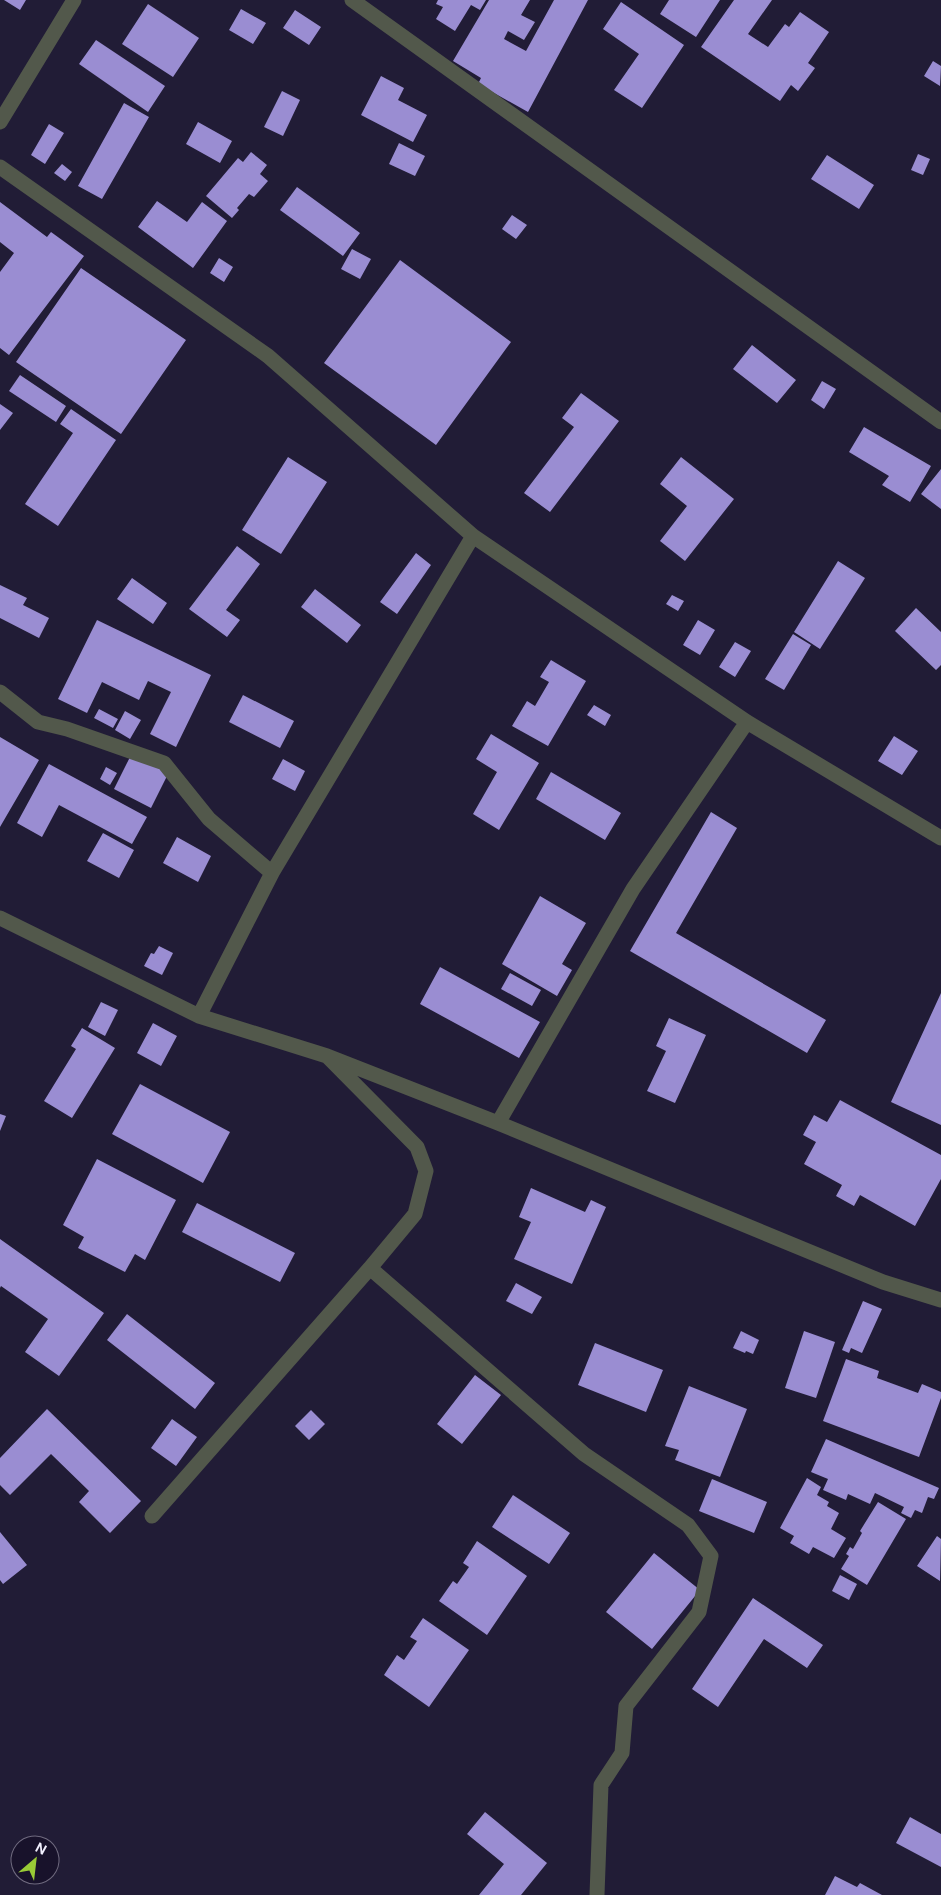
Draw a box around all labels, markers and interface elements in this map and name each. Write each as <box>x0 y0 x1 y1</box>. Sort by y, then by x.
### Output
north arrow <box>10 1835 60 1885</box>
text: N <box>32 1838 50 1859</box>

